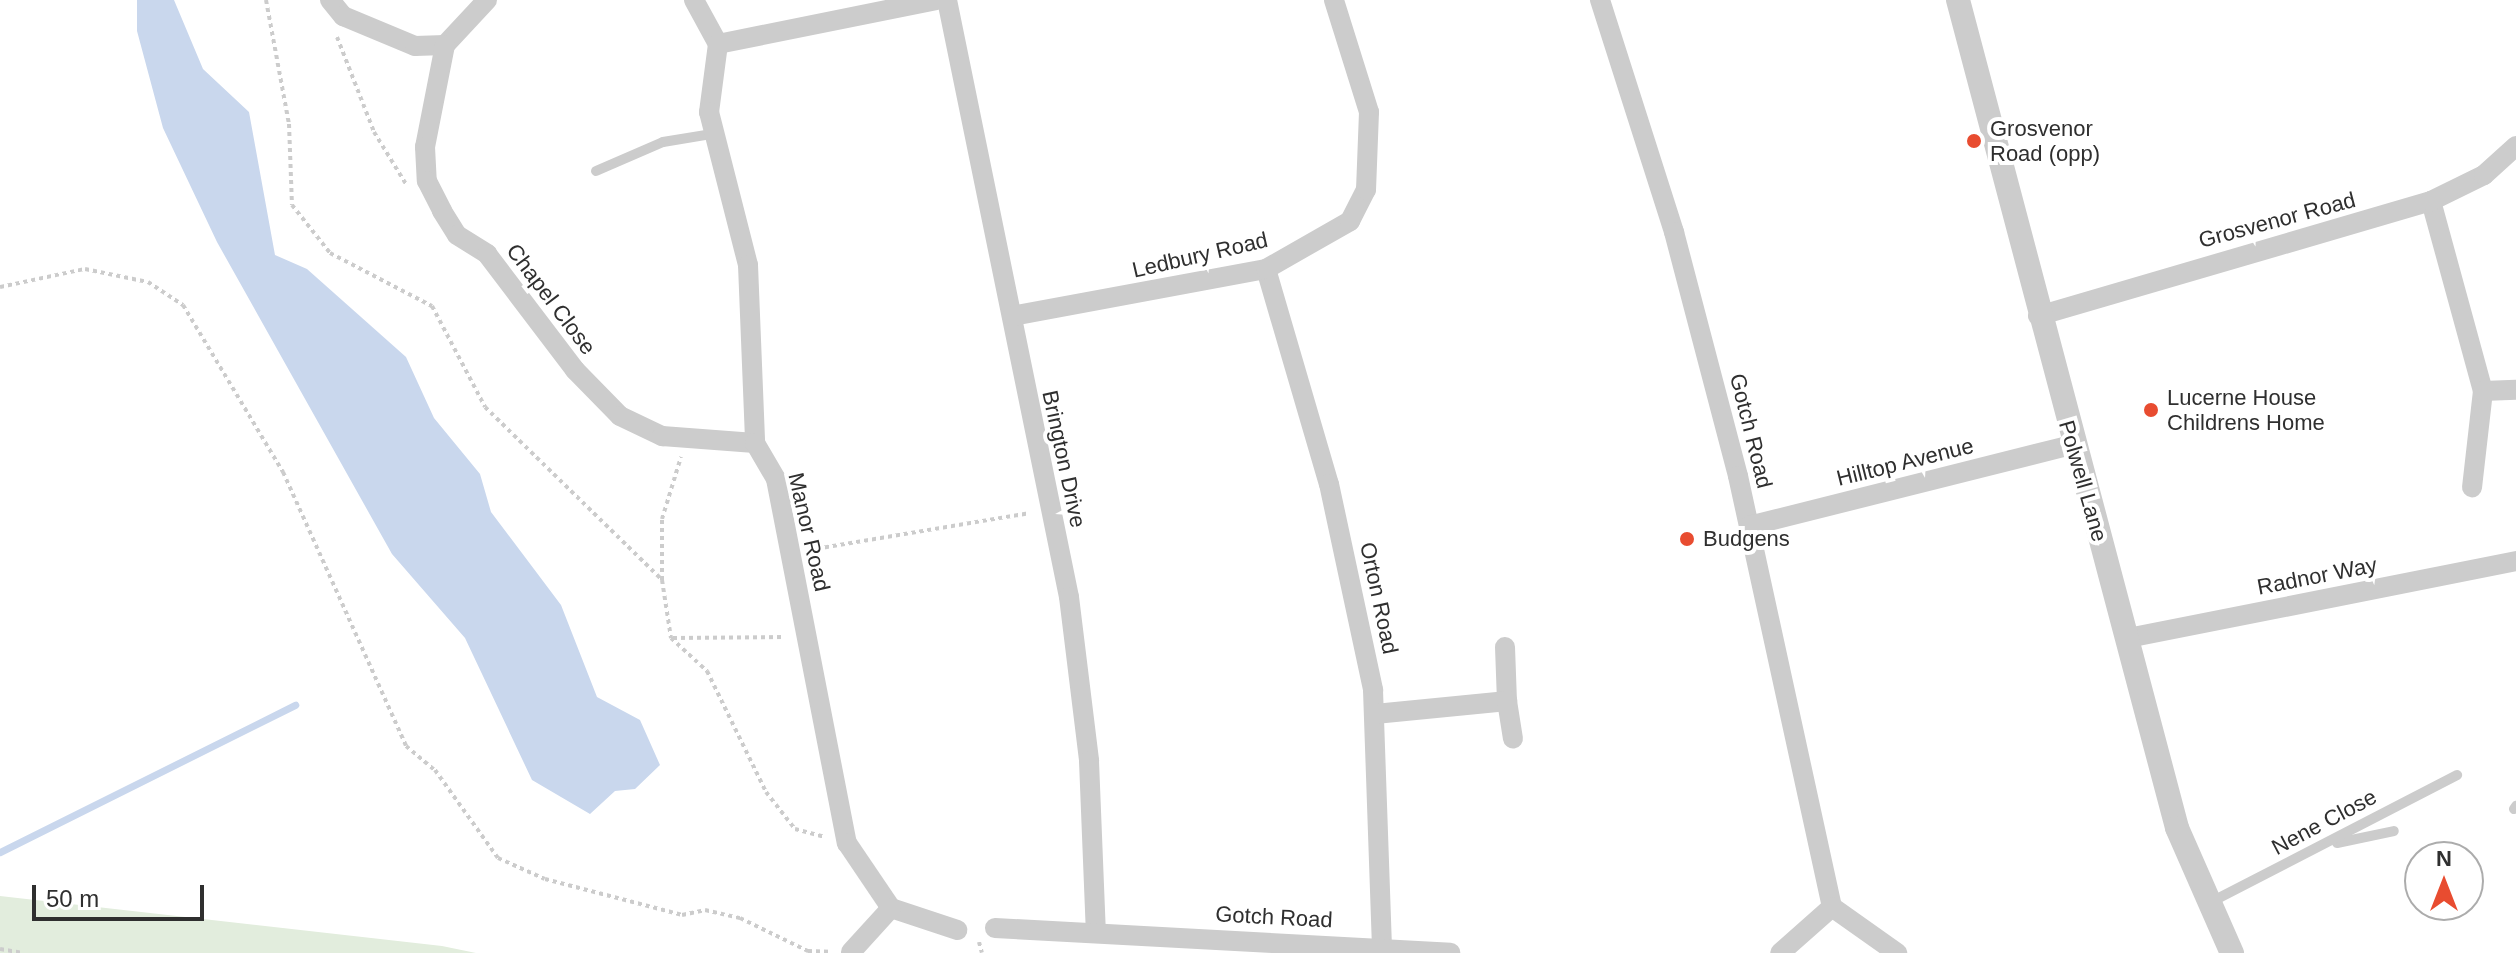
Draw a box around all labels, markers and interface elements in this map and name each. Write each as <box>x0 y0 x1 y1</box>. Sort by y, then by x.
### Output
place label: Grosvenor Road (opp) <box>1990 115 2100 166</box>
marker: Grosvenor Road (opp) <box>1965 132 1983 150</box>
street label: Grosvenor Road <box>2196 186 2358 254</box>
street label: Ledbury Road <box>1130 227 1270 283</box>
street label: Chapel Close <box>501 238 601 360</box>
street label: Gotch Road <box>1724 371 1778 491</box>
place label: Lucerne House Childrens Home <box>2167 384 2325 436</box>
street label: Brington Drive <box>1037 388 1091 530</box>
marker: Lucerne House Childrens Home <box>2142 401 2160 419</box>
street label: Polwell Lane <box>2053 417 2113 545</box>
street label: Hilltop Avenue <box>1833 432 1977 492</box>
street label: Manor Road <box>783 470 835 594</box>
place label: Budgens <box>1703 526 1790 552</box>
marker: Budgens <box>1678 530 1696 548</box>
street label: Orton Road <box>1354 540 1404 656</box>
street label: Radnor Way <box>2255 551 2379 601</box>
street label: Nene Close <box>2267 783 2381 861</box>
north arrow <box>2404 841 2484 921</box>
text: N <box>2436 846 2452 871</box>
scale bar <box>36 869 208 919</box>
text: 50 m <box>46 885 99 912</box>
street label: Gotch Road <box>1215 901 1333 933</box>

